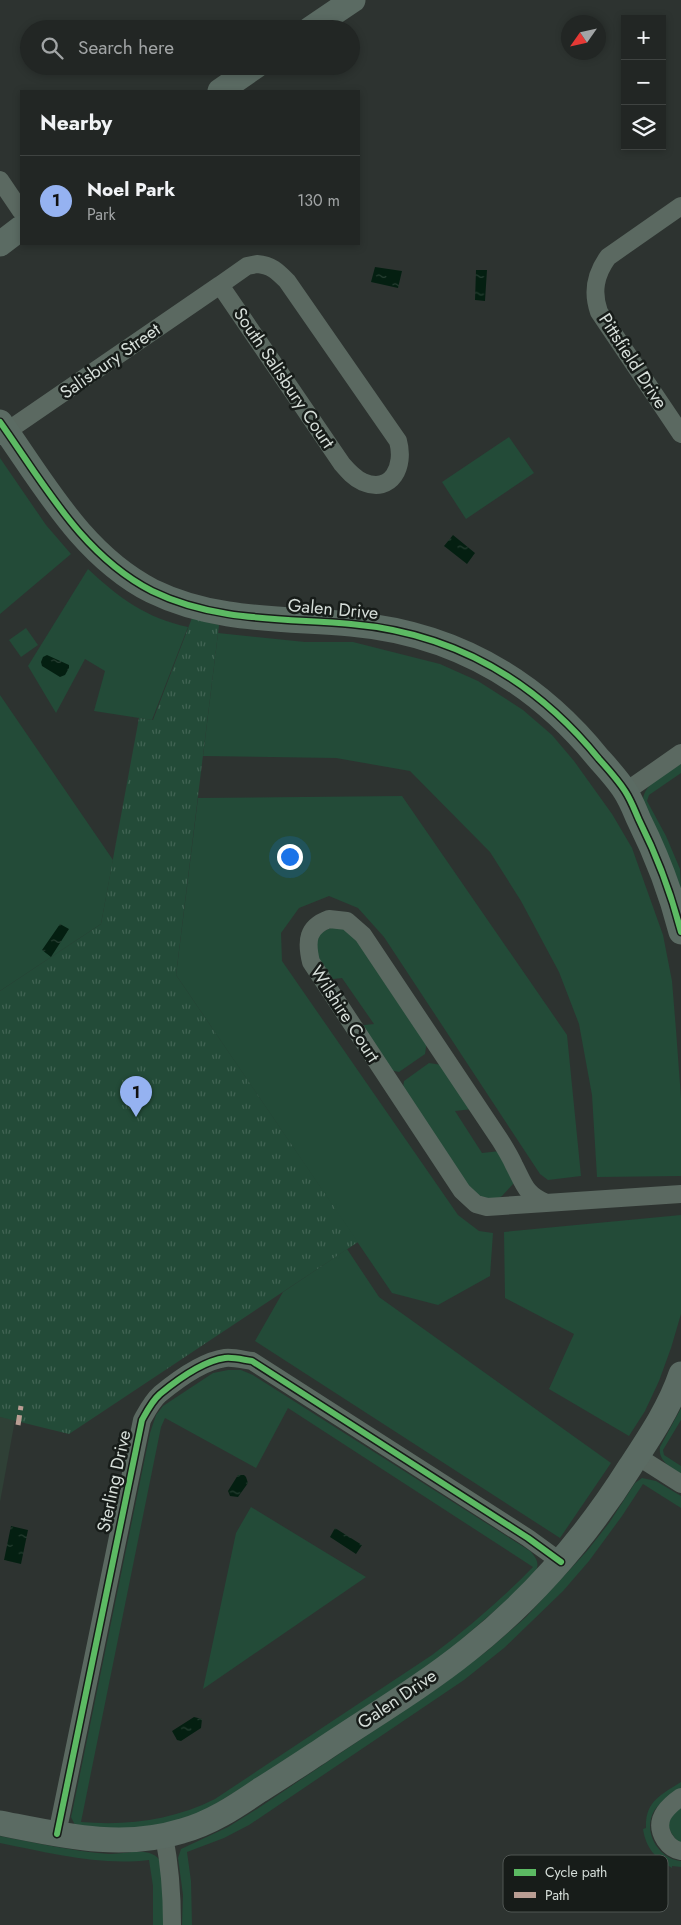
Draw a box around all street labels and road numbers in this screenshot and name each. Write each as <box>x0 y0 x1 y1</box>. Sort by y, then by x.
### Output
street label: South Salisbury Court <box>227 302 341 454</box>
street label: Pittsfield Drive <box>592 308 674 414</box>
street label: Salisbury Street <box>55 316 166 405</box>
street label: Galen Drive <box>287 592 379 626</box>
street label: Wilshire Court <box>304 960 386 1068</box>
street label: Sterling Drive <box>91 1428 137 1534</box>
street label: Galen Drive <box>352 1663 442 1735</box>

